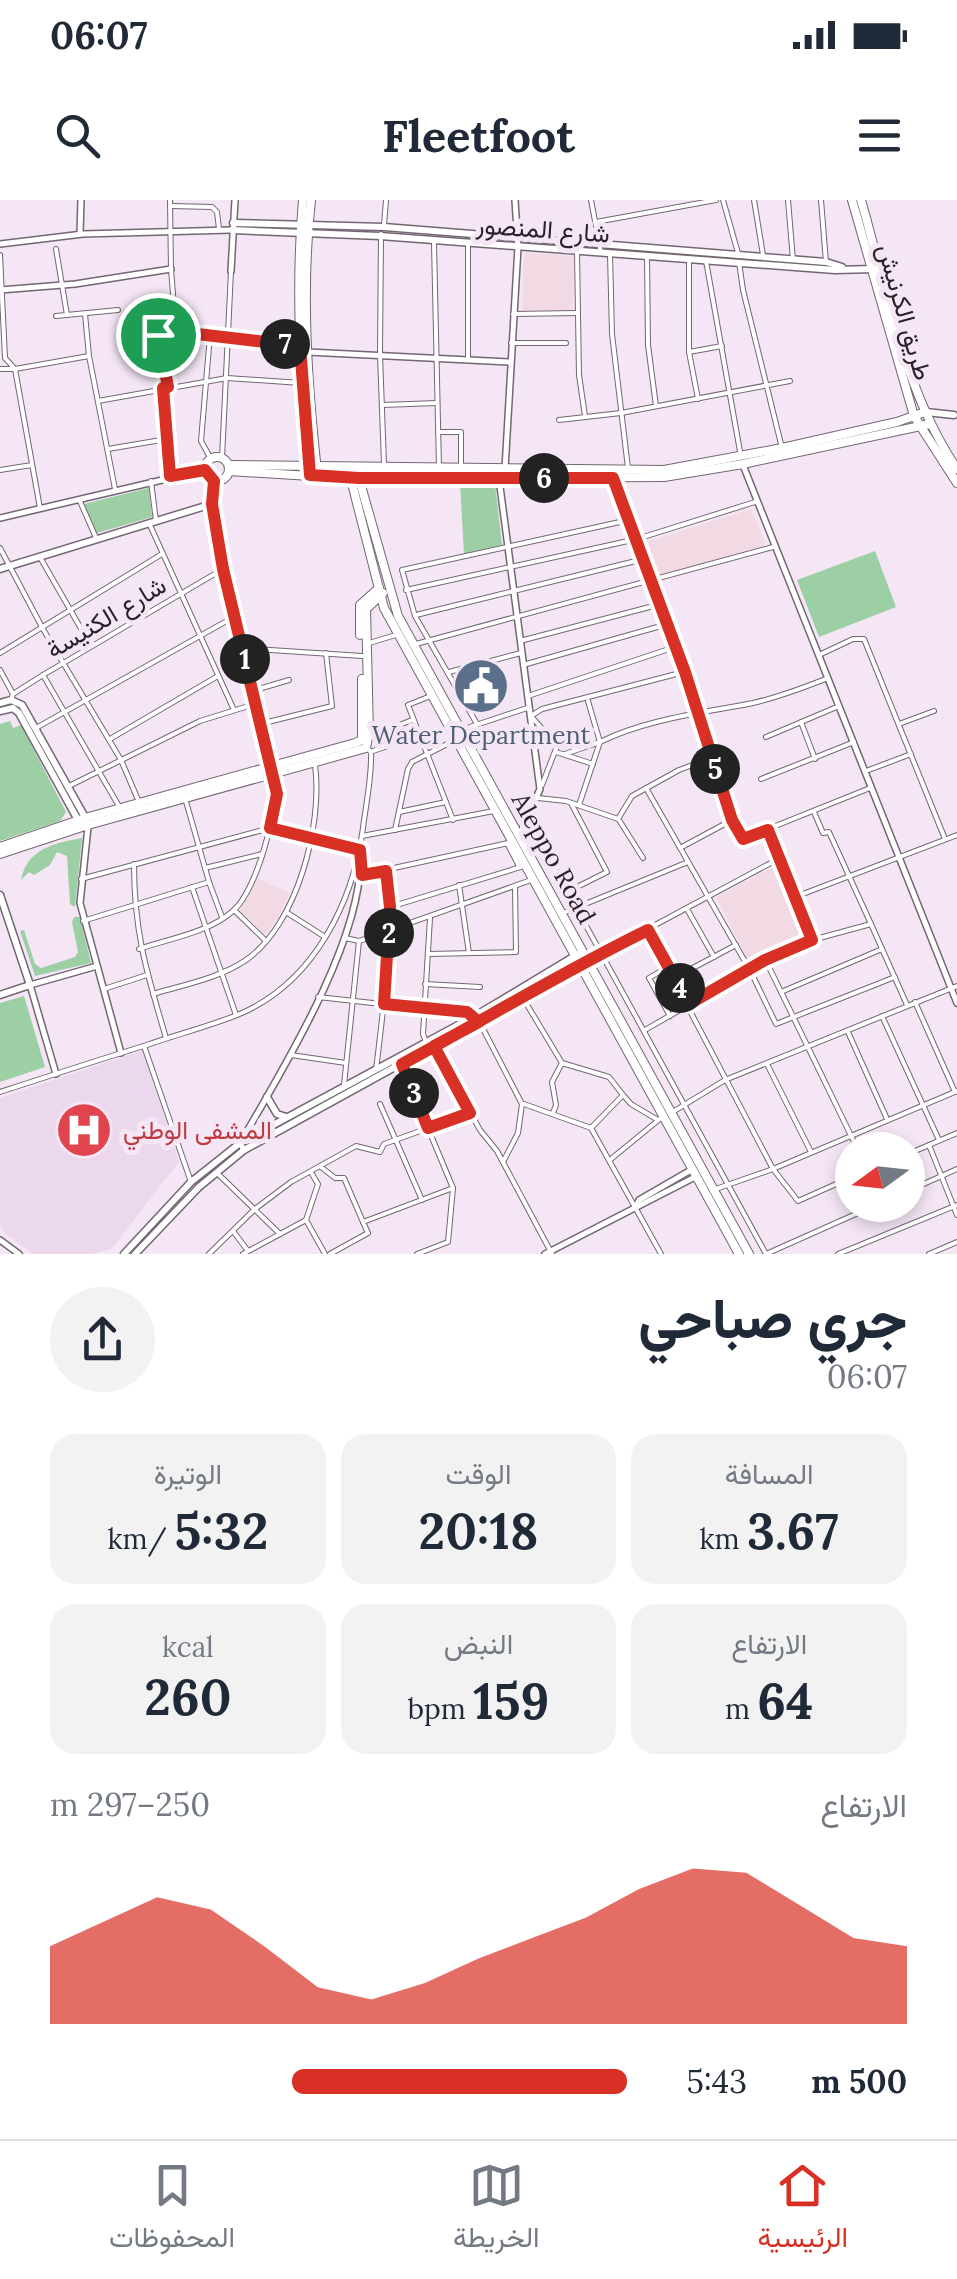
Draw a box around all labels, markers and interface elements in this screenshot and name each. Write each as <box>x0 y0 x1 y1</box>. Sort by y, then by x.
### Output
text: 06:07 <box>50 11 148 59</box>
text: Fleetfoot <box>382 107 575 164</box>
icon: search <box>50 108 105 163</box>
icon: menu <box>852 108 907 163</box>
street label: شارع المنصور <box>474 208 611 251</box>
street label: طريق الكرنيش <box>870 240 940 384</box>
pin <box>116 293 201 378</box>
icon: arrive <box>131 308 186 363</box>
pin: 7 <box>260 319 310 369</box>
text: 7 <box>278 326 292 362</box>
pin: 6 <box>519 453 569 503</box>
text: 6 <box>536 460 552 496</box>
street label: شارع الكنيسة <box>40 569 172 666</box>
pin: 1 <box>220 634 270 684</box>
text: 1 <box>239 641 251 677</box>
public building icon: Water Department <box>451 656 511 716</box>
place label: Water Department <box>372 719 591 751</box>
pin: 5 <box>690 744 740 794</box>
text: 5 <box>707 751 723 787</box>
street label: Aleppo Road <box>504 786 603 929</box>
pin: 2 <box>364 908 414 958</box>
text: 2 <box>382 915 396 951</box>
pin: 4 <box>655 963 705 1013</box>
text: 4 <box>672 970 688 1006</box>
pin: 3 <box>389 1068 439 1118</box>
text: 3 <box>406 1075 422 1111</box>
hospital icon: المشفى الوطني <box>54 1100 114 1160</box>
place label: المشفى الوطني <box>123 1114 272 1151</box>
north arrow <box>835 1132 925 1222</box>
map controls <box>835 1132 925 1222</box>
text: جري صباحي <box>638 1283 907 1353</box>
button: share <box>50 1287 155 1392</box>
text: 06:07 <box>827 1356 907 1397</box>
text: الوتيرة <box>154 1456 222 1492</box>
text: الوقت <box>446 1456 511 1492</box>
text: المسافة <box>725 1456 814 1492</box>
text: 5:32 <box>174 1499 268 1563</box>
text: 20:18 <box>419 1499 538 1563</box>
text: 3.67 <box>747 1499 839 1563</box>
text: /km <box>107 1521 174 1557</box>
text: km <box>700 1521 747 1557</box>
text: النبض <box>444 1626 513 1662</box>
text: الارتفاع <box>731 1626 807 1662</box>
text: kcal <box>162 1629 214 1665</box>
text: 260 <box>144 1665 231 1729</box>
text: 159 <box>473 1669 549 1733</box>
text: 64 <box>757 1669 813 1733</box>
text: bpm <box>408 1691 473 1727</box>
text: m <box>725 1691 757 1727</box>
text: 250–297 m <box>50 1784 210 1825</box>
text: الارتفاع <box>820 1785 907 1826</box>
text: 5:43 <box>686 2061 747 2102</box>
text: 500 m <box>811 2061 907 2102</box>
tab: المحفوظات <box>109 2158 235 2262</box>
tab: الخريطة <box>453 2158 540 2262</box>
tab: الرئيسية <box>758 2158 848 2262</box>

